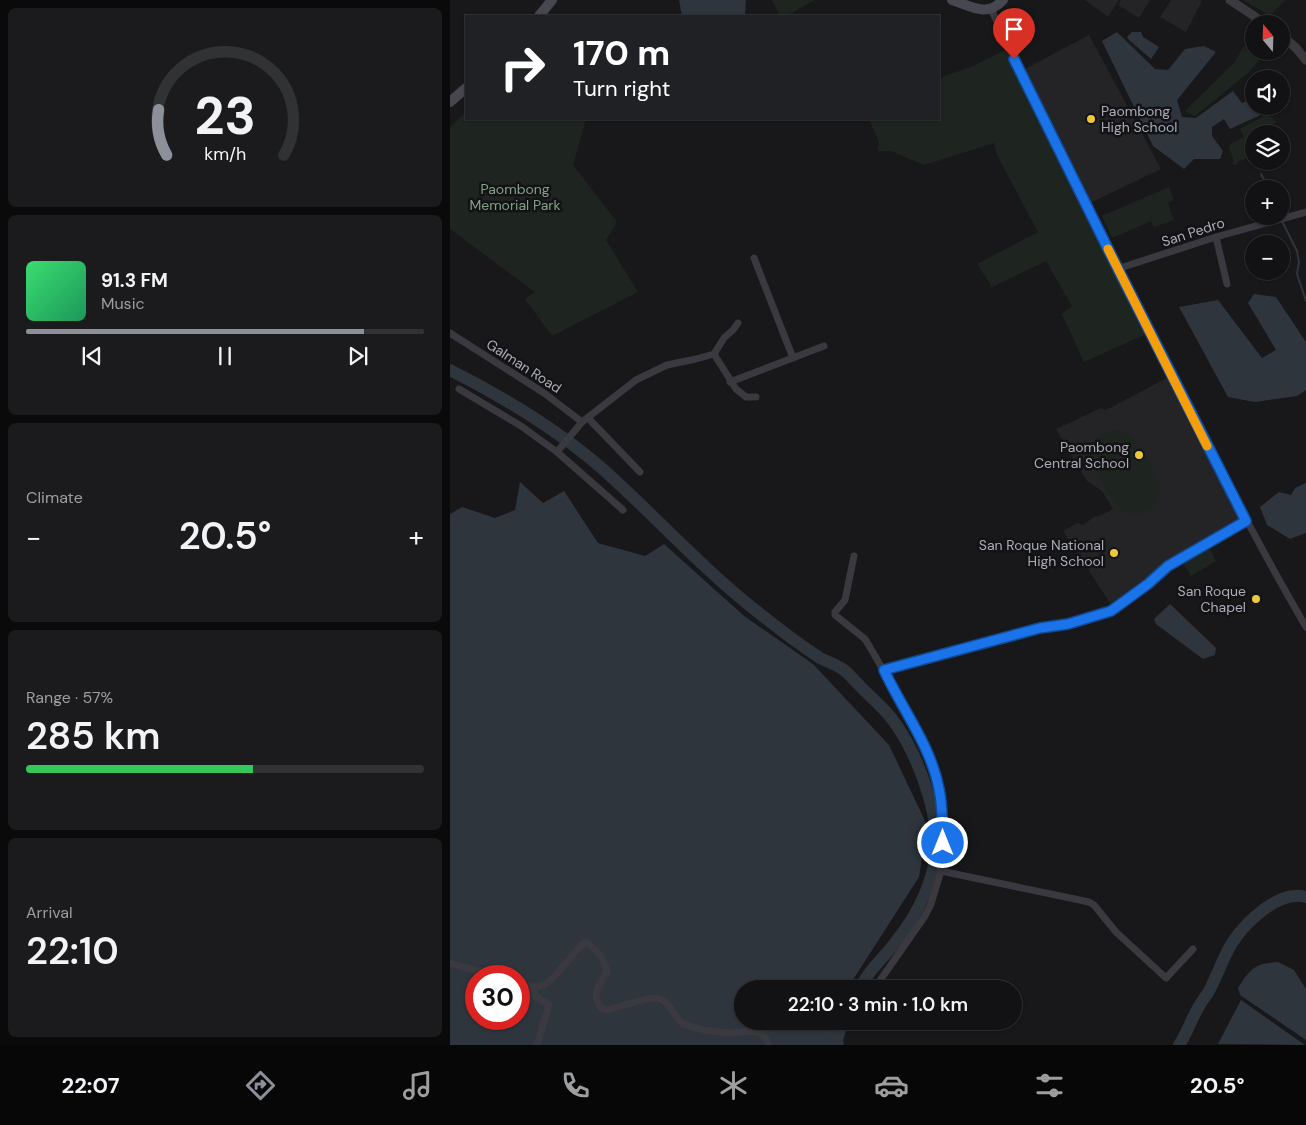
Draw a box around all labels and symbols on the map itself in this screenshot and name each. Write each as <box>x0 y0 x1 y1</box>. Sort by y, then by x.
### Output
pin <box>993 8 1035 59</box>
north arrow <box>1245 15 1290 60</box>
place label: Paombong High School <box>1101 102 1177 136</box>
marker: Paombong High School <box>1085 113 1097 125</box>
park label: Paombong Memorial Park <box>469 180 561 214</box>
street label: San Pedro <box>1159 213 1227 251</box>
street label: Galman Road <box>483 335 565 397</box>
place label: Paombong Central School <box>1034 438 1129 472</box>
marker: Paombong Central School <box>1133 449 1145 461</box>
place label: San Roque National High School <box>979 536 1104 570</box>
marker: San Roque National High School <box>1108 547 1120 559</box>
place label: San Roque Chapel <box>1178 582 1246 616</box>
marker: San Roque Chapel <box>1250 593 1262 605</box>
position arrow <box>916 816 968 868</box>
speed limit sign: 30 <box>465 965 530 1030</box>

